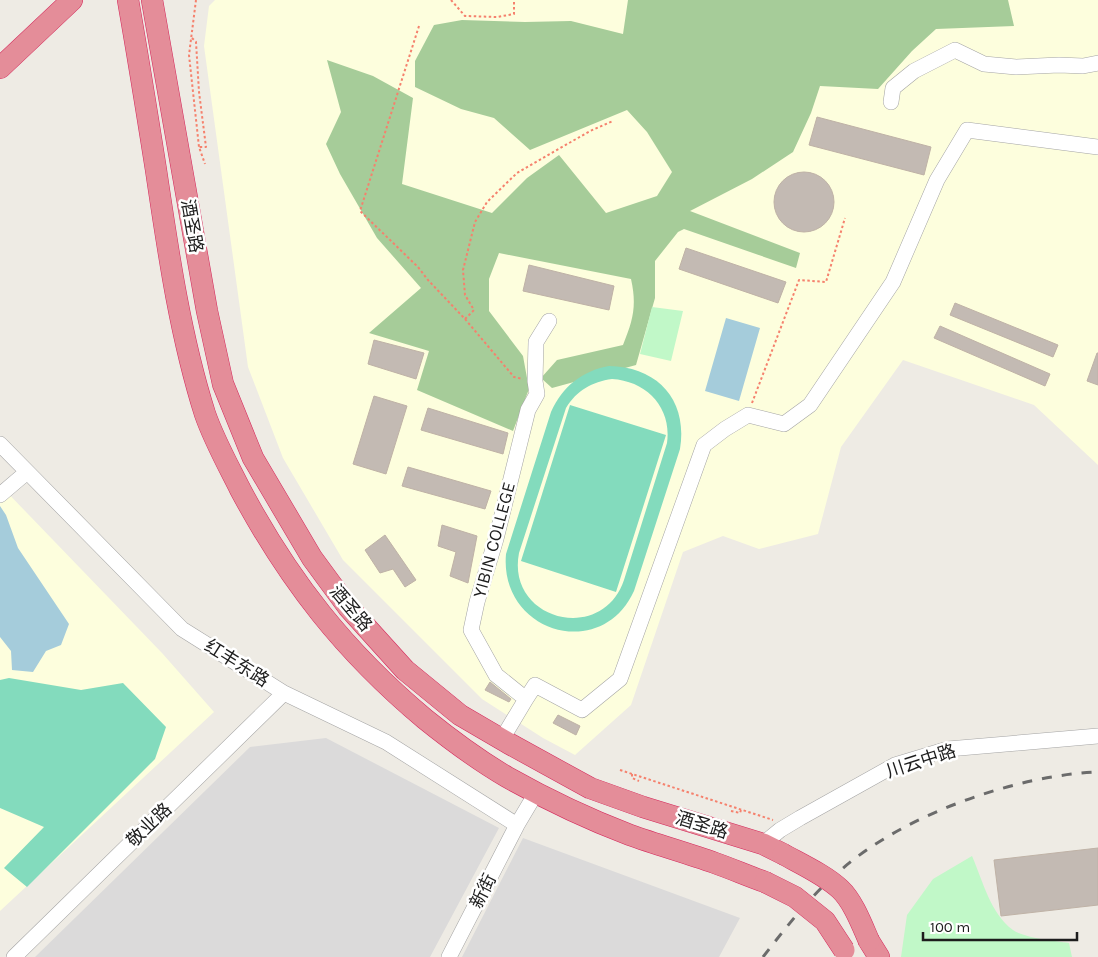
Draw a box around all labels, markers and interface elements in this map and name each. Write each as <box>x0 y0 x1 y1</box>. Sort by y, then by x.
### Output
street label: 酒圣路 <box>176 198 208 254</box>
street label: YIBIN COLLEGE <box>468 480 520 600</box>
street label: 酒圣路 <box>325 580 377 636</box>
street label: 红丰东路 <box>201 635 273 691</box>
street label: 川云中路 <box>883 739 959 783</box>
street label: 敬业路 <box>122 798 176 852</box>
street label: 酒圣路 <box>673 807 731 843</box>
street label: 新街 <box>465 870 501 912</box>
scale bar <box>923 910 1077 942</box>
text: 100 m <box>930 918 970 936</box>

